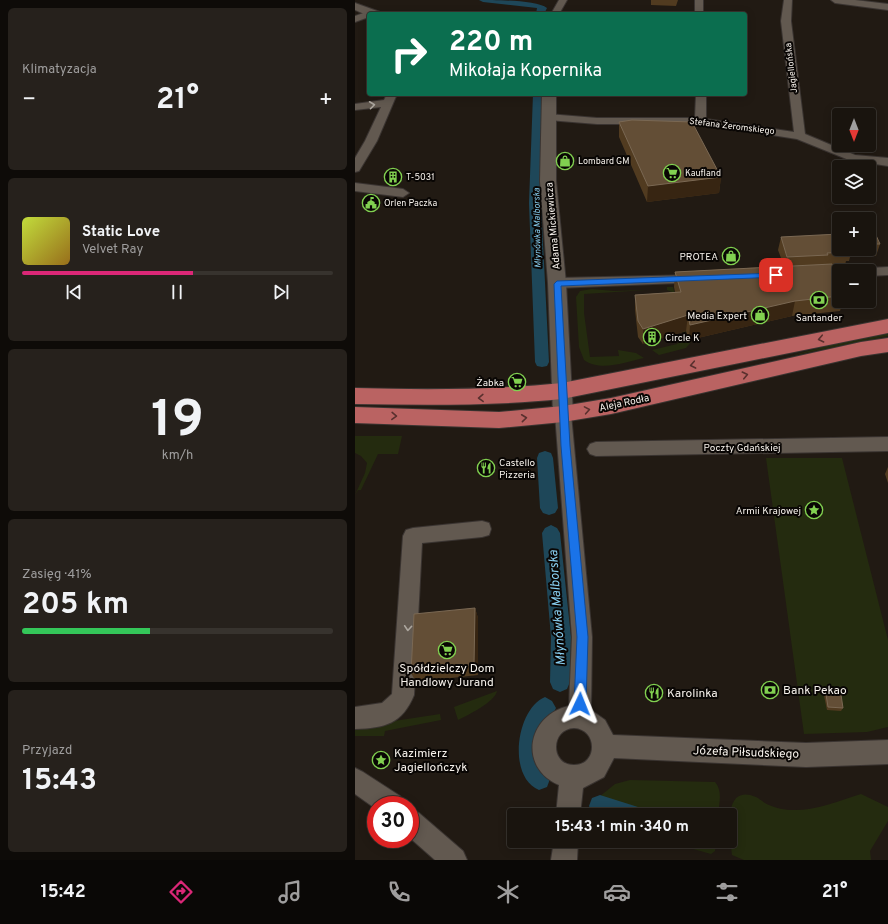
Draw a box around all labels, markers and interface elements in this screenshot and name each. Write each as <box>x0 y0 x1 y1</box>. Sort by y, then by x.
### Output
text: 220 m <box>449 25 533 61</box>
icon: right <box>383 28 435 80</box>
street label: Jagiellońska <box>783 42 800 94</box>
text: Mikołaja Kopernika <box>449 60 602 83</box>
text: Klimatyzacja <box>22 62 97 78</box>
text: 21° <box>156 82 199 119</box>
text: − <box>22 87 36 114</box>
text: + <box>319 87 333 114</box>
one-way arrow <box>369 101 375 110</box>
north arrow <box>832 108 876 152</box>
map controls <box>832 108 876 308</box>
street label: Stefana Żeromskiego <box>689 115 775 137</box>
shop icon: Lombard GM <box>555 151 575 171</box>
place label: Lombard GM <box>578 156 630 167</box>
button: layers <box>832 160 876 204</box>
supermarket icon: Kaufland <box>662 163 682 183</box>
building icon: T-5031 <box>383 167 403 187</box>
place label: Kaufland <box>685 168 721 179</box>
place label: T-5031 <box>406 172 435 183</box>
street label: Adama Mickiewicza <box>543 182 564 270</box>
water label: Młynówka Malborska <box>531 187 544 268</box>
public building icon: Orlen Paczka <box>361 193 381 213</box>
place label: Orlen Paczka <box>384 198 437 209</box>
button: + <box>832 212 876 256</box>
text: Static Love <box>82 223 160 242</box>
text: Velvet Ray <box>82 242 143 258</box>
shop icon: PROTEA <box>721 246 741 266</box>
place label: PROTEA <box>680 251 718 264</box>
pin <box>759 258 793 292</box>
icon: arrive <box>765 264 787 286</box>
button: − <box>832 264 876 308</box>
icon: previous <box>63 281 85 303</box>
icon: pause <box>166 281 188 303</box>
icon: next <box>270 281 292 303</box>
bank icon: Santander <box>809 290 829 310</box>
shop icon: Media Expert <box>750 305 770 325</box>
place label: Media Expert <box>687 310 747 323</box>
place label: Santander <box>796 312 842 325</box>
building icon: Circle K <box>642 327 662 347</box>
place label: Circle K <box>665 332 700 345</box>
one-way arrow <box>818 335 824 343</box>
one-way arrow <box>690 360 696 369</box>
supermarket icon: Żabka <box>507 372 527 392</box>
one-way arrow <box>742 372 748 380</box>
place label: Żabka <box>476 377 504 390</box>
text: 19 <box>151 389 204 455</box>
street label: Aleja Rodła <box>598 392 650 415</box>
one-way arrow <box>478 393 484 402</box>
one-way arrow <box>584 406 590 415</box>
one-way arrow <box>391 412 397 421</box>
one-way arrow <box>521 414 527 423</box>
street label: Poczty Gdańskiej <box>703 442 781 455</box>
text: km/h <box>162 448 193 464</box>
place label: Castello Pizzeria <box>499 457 536 482</box>
restaurant icon: Castello Pizzeria <box>476 458 496 478</box>
place icon: Armii Krajowej <box>804 500 824 520</box>
place label: Armii Krajowej <box>736 505 801 518</box>
water label: Młynówka Malborska <box>546 549 570 666</box>
text: Zasięg · 41% <box>22 567 92 583</box>
text: 205 km <box>22 587 129 624</box>
one-way arrow <box>403 625 412 631</box>
supermarket icon: Spółdzielczy Dom Handlowy Jurand <box>437 640 457 660</box>
place label: Spółdzielczy Dom Handlowy Jurand <box>399 661 495 691</box>
bank icon: Bank Pekao <box>760 680 780 700</box>
position arrow <box>559 683 601 725</box>
restaurant icon: Karolinka <box>644 683 664 703</box>
place label: Bank Pekao <box>783 683 847 699</box>
place label: Karolinka <box>667 686 718 702</box>
text: Przyjazd <box>22 743 72 759</box>
street label: Józefa Piłsudskiego <box>693 743 800 763</box>
place label: Kazimierz Jagiellończyk <box>394 746 468 776</box>
place icon: Kazimierz Jagiellończyk <box>371 750 391 770</box>
text: 15:43 <box>22 763 97 800</box>
speed limit sign: 30 <box>367 796 419 848</box>
text: 15:43 · 1 min · 340 m <box>555 818 689 837</box>
icon: directions <box>167 878 195 906</box>
icon: music <box>276 878 304 906</box>
icon: phone <box>385 878 413 906</box>
icon: climate <box>494 878 522 906</box>
icon: car <box>603 878 631 906</box>
icon: filters <box>713 878 741 906</box>
text: 15:42 <box>41 881 86 904</box>
text: 21° <box>822 881 847 904</box>

